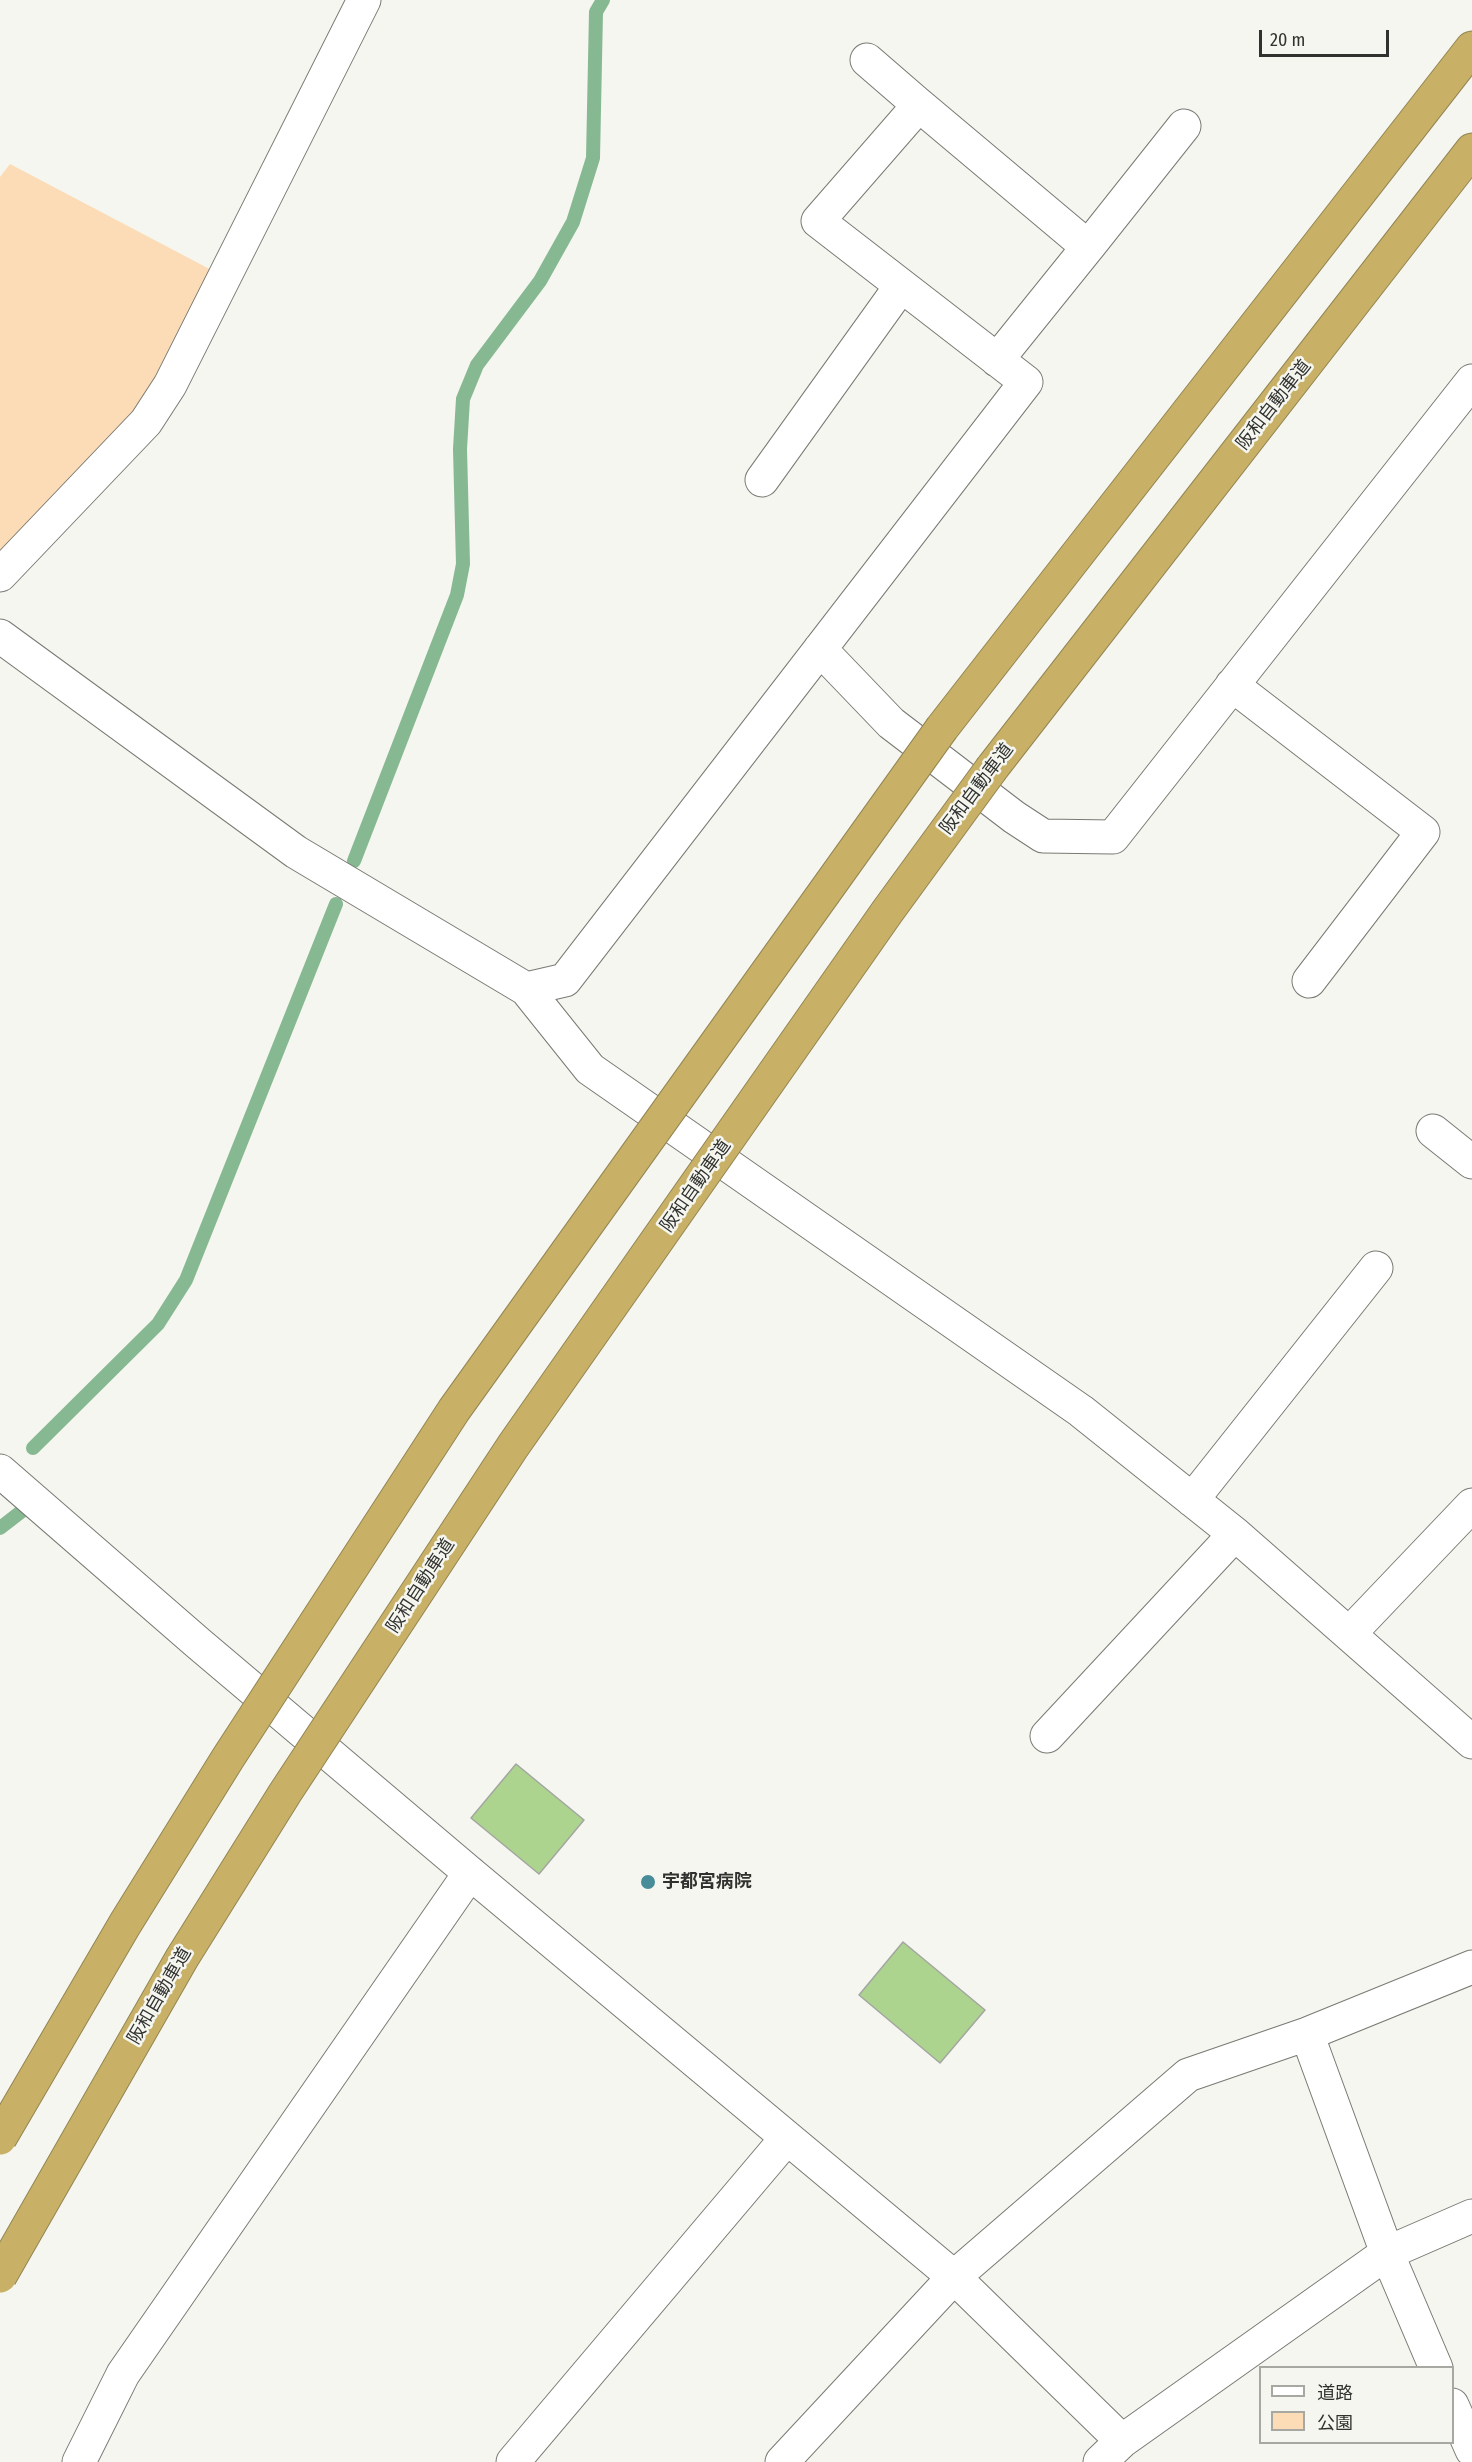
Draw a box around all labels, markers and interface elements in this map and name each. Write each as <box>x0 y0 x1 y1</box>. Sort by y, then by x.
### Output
scale bar <box>1262 18 1392 56</box>
text: 20 m <box>1270 29 1305 51</box>
street label: 阪和自動車道 <box>1232 356 1316 454</box>
street label: 阪和自動車道 <box>936 739 1018 839</box>
street label: 阪和自動車道 <box>656 1136 736 1236</box>
street label: 阪和自動車道 <box>383 1535 459 1637</box>
place label: 宇都宮病院 <box>662 1871 752 1893</box>
marker: 宇都宮病院 <box>639 1873 657 1891</box>
street label: 阪和自動車道 <box>124 1944 196 2048</box>
legend <box>1259 2366 1454 2444</box>
text: 道路 <box>1317 2382 1353 2404</box>
text: 公園 <box>1317 2412 1353 2434</box>

